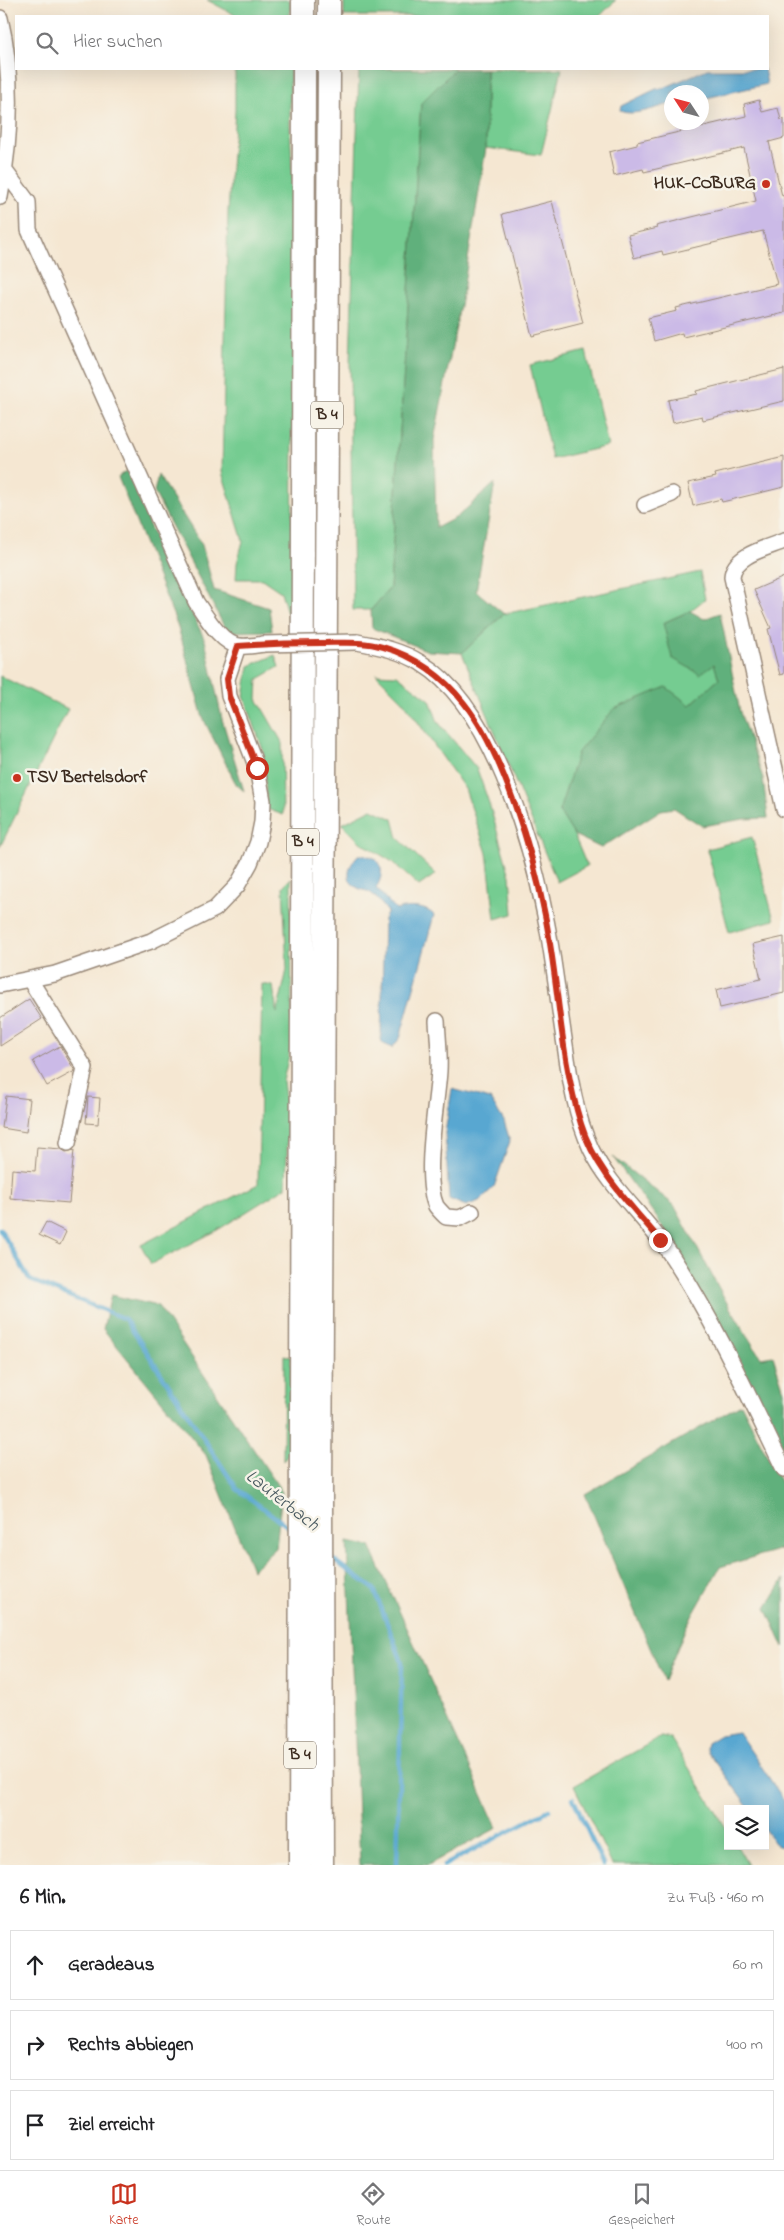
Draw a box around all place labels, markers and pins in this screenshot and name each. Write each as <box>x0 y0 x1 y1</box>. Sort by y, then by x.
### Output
place label: HUK-COBURG <box>654 171 756 197</box>
marker: HUK-COBURG <box>760 178 772 190</box>
place label: TSV Bertelsdorf <box>27 765 148 791</box>
marker: TSV Bertelsdorf <box>11 772 23 784</box>

